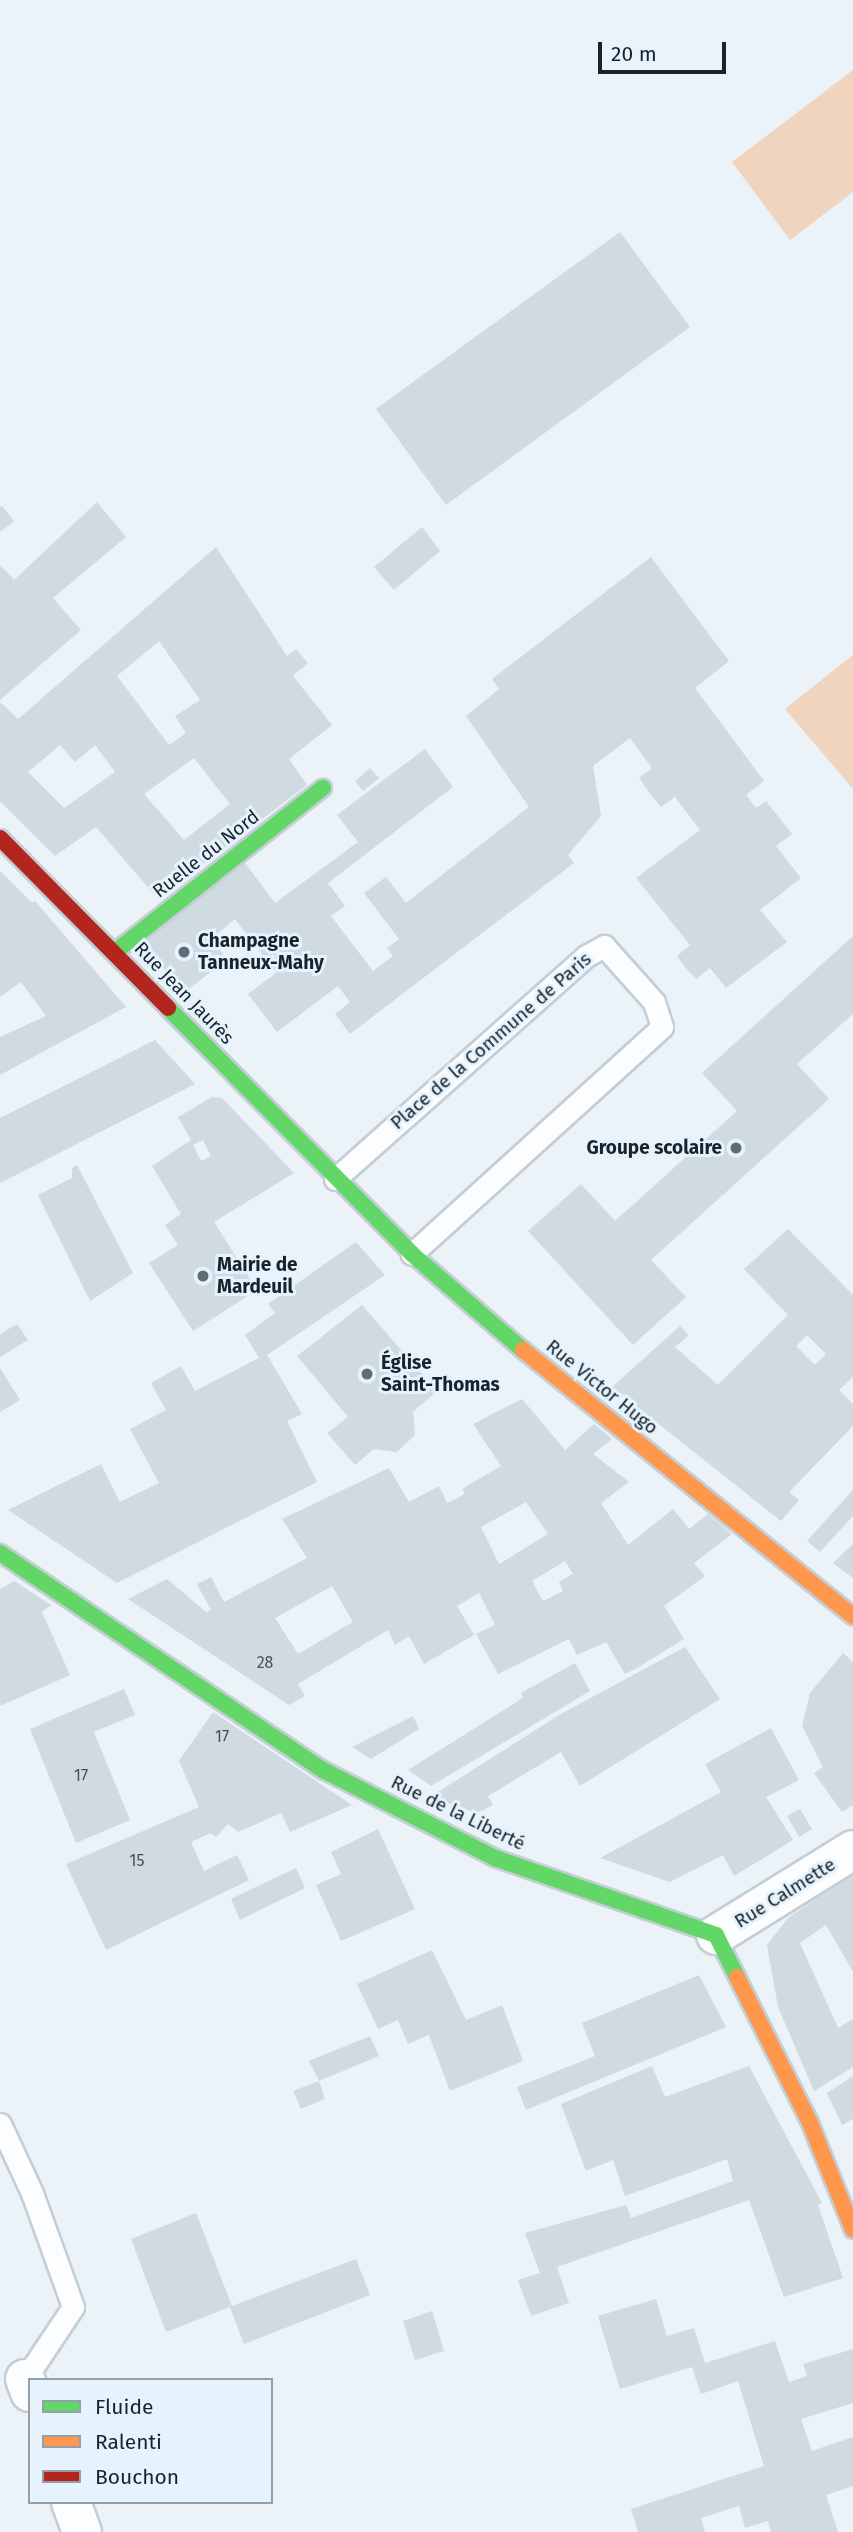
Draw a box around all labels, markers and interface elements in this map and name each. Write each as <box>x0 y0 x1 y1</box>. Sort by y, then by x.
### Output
scale bar <box>601 28 729 72</box>
text: 20 m <box>611 41 657 67</box>
street label: Ruelle du Nord <box>148 805 264 903</box>
place label: Champagne Tanneux-Mahy <box>198 930 324 974</box>
street label: Rue Jean Jaurès <box>129 937 239 1049</box>
marker: Champagne Tanneux-Mahy <box>176 944 192 960</box>
street label: Place de la Commune de Paris <box>386 948 596 1134</box>
place label: Groupe scolaire <box>587 1137 722 1159</box>
marker: Groupe scolaire <box>728 1140 744 1156</box>
place label: Mairie de Mardeuil <box>217 1254 298 1298</box>
marker: Mairie de Mardeuil <box>195 1268 211 1284</box>
street label: Rue Victor Hugo <box>541 1335 663 1439</box>
place label: Église Saint-Thomas <box>381 1352 500 1396</box>
marker: Église Saint-Thomas <box>359 1366 375 1382</box>
house number: 28 <box>257 1653 273 1673</box>
house number: 17 <box>215 1727 229 1747</box>
house number: 17 <box>74 1766 88 1786</box>
street label: Rue de la Liberté <box>387 1771 529 1855</box>
house number: 15 <box>130 1851 144 1871</box>
street label: Rue Calmette <box>730 1853 840 1933</box>
legend <box>28 2378 273 2504</box>
text: Fluide <box>95 2394 153 2420</box>
text: Ralenti <box>95 2429 162 2455</box>
text: Bouchon <box>95 2464 179 2490</box>

